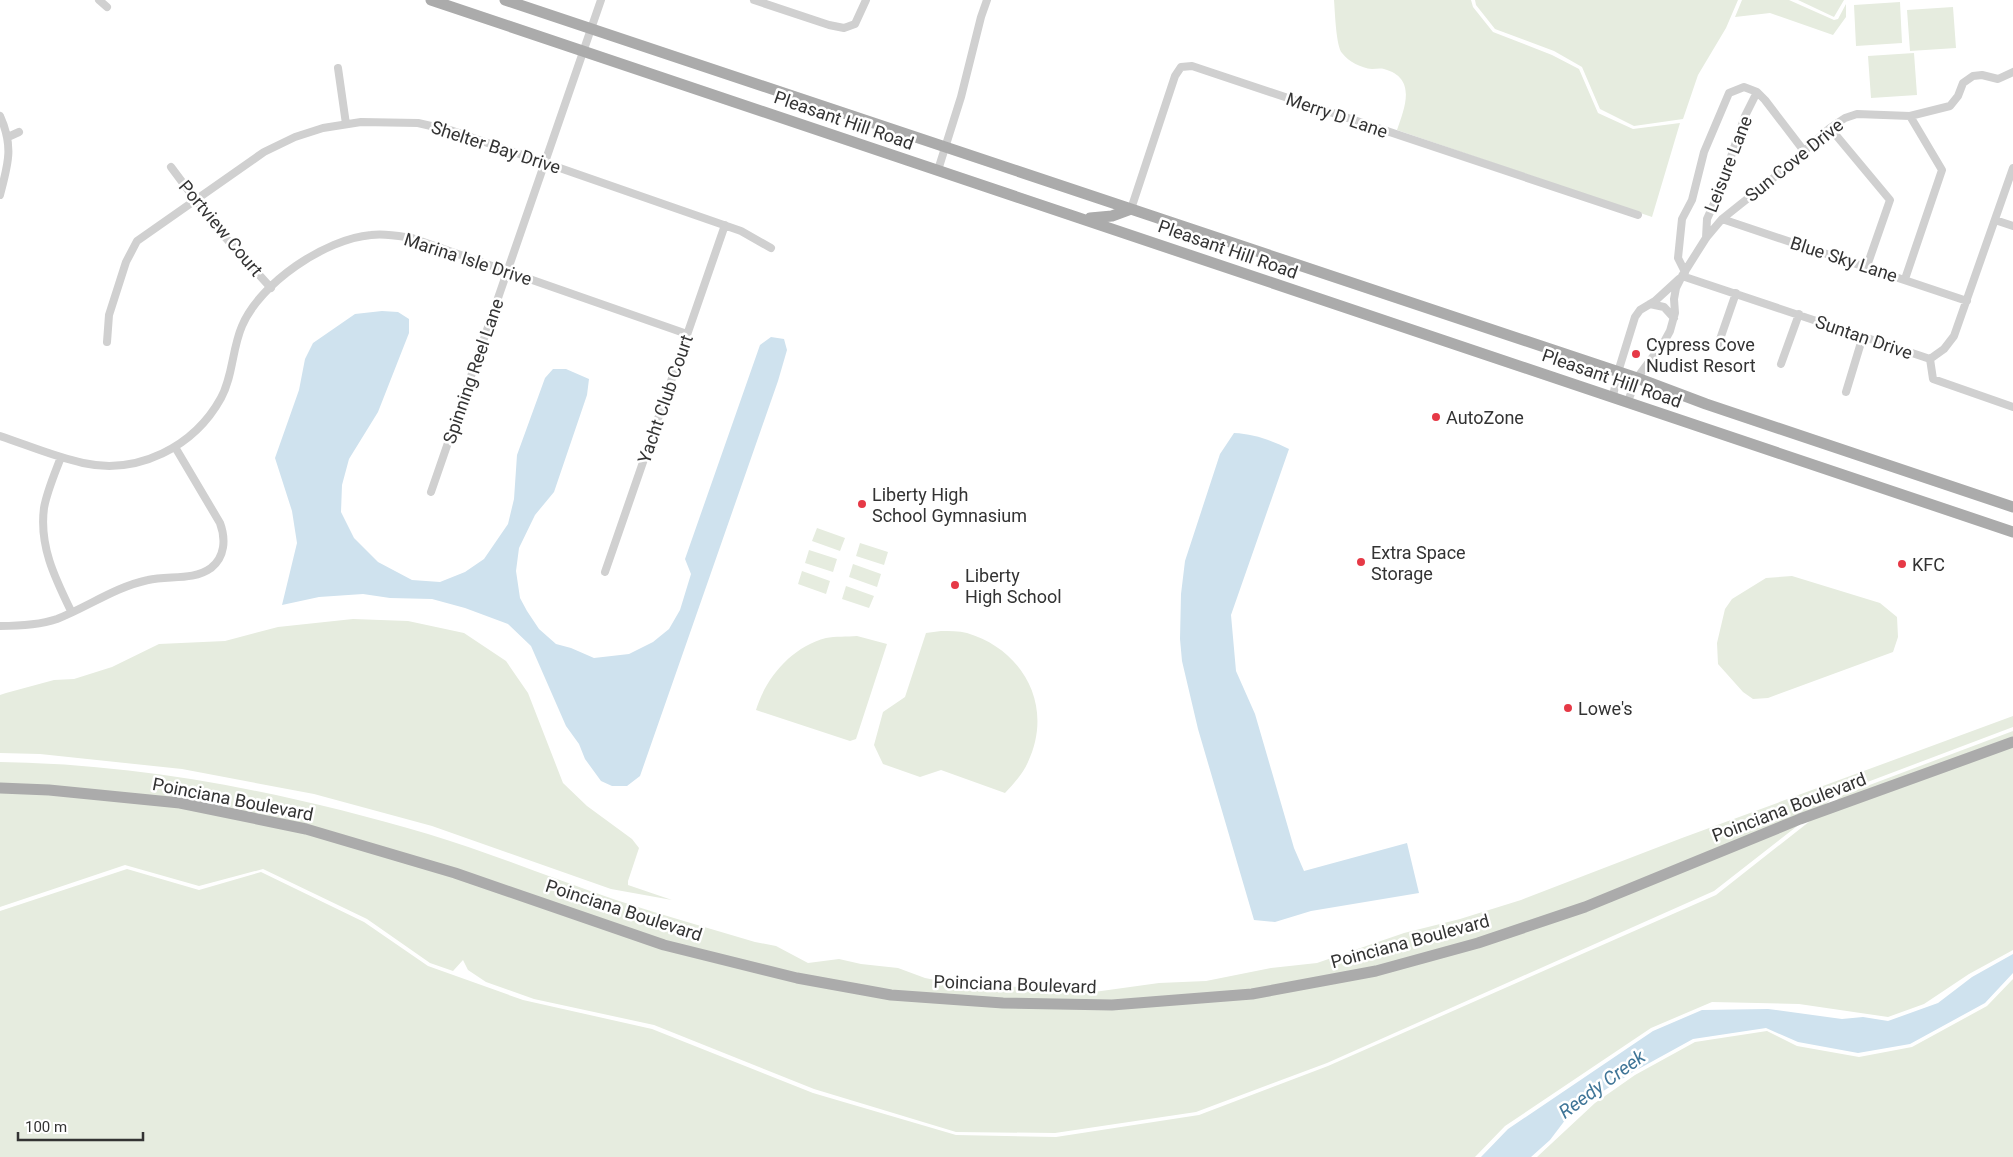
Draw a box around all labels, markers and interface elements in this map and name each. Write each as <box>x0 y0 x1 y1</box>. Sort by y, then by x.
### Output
street label: Pleasant Hill Road <box>771 86 917 154</box>
street label: Merry D Lane <box>1284 88 1390 142</box>
street label: Leisure Lane <box>1700 113 1756 215</box>
street label: Sun Cove Drive <box>1741 114 1847 206</box>
street label: Shelter Bay Drive <box>429 116 563 178</box>
street label: Portview Court <box>175 176 267 280</box>
street label: Pleasant Hill Road <box>1155 215 1301 283</box>
street label: Marina Isle Drive <box>401 228 535 290</box>
street label: Blue Sky Lane <box>1788 232 1900 286</box>
street label: Spinning Reel Lane <box>438 296 508 446</box>
street label: Suntan Drive <box>1813 311 1915 363</box>
street label: Yacht Club Court <box>633 332 697 466</box>
place label: Cypress Cove Nudist Resort <box>1646 334 1756 376</box>
street label: Pleasant Hill Road <box>1539 344 1685 412</box>
marker: Cypress Cove Nudist Resort <box>1630 348 1642 360</box>
place label: AutoZone <box>1446 407 1524 428</box>
marker: AutoZone <box>1430 411 1442 423</box>
place label: Liberty High School Gymnasium <box>872 484 1027 526</box>
marker: Liberty High School Gymnasium <box>856 498 868 510</box>
place label: Extra Space Storage <box>1371 542 1466 584</box>
place label: KFC <box>1912 554 1945 575</box>
marker: Extra Space Storage <box>1355 556 1367 568</box>
marker: KFC <box>1896 558 1908 570</box>
place label: Liberty High School <box>965 565 1062 607</box>
marker: Liberty High School <box>949 579 961 591</box>
place label: Lowe's <box>1578 698 1633 719</box>
marker: Lowe's <box>1562 702 1574 714</box>
street label: Poinciana Boulevard <box>1709 768 1869 846</box>
street label: Poinciana Boulevard <box>151 773 315 825</box>
street label: Poinciana Boulevard <box>543 875 705 945</box>
street label: Poinciana Boulevard <box>1328 910 1492 972</box>
street label: Poinciana Boulevard <box>933 971 1097 997</box>
water label: Reedy Creek <box>1554 1044 1650 1123</box>
scale bar <box>18 1110 142 1142</box>
text: 100 m <box>25 1118 67 1136</box>

